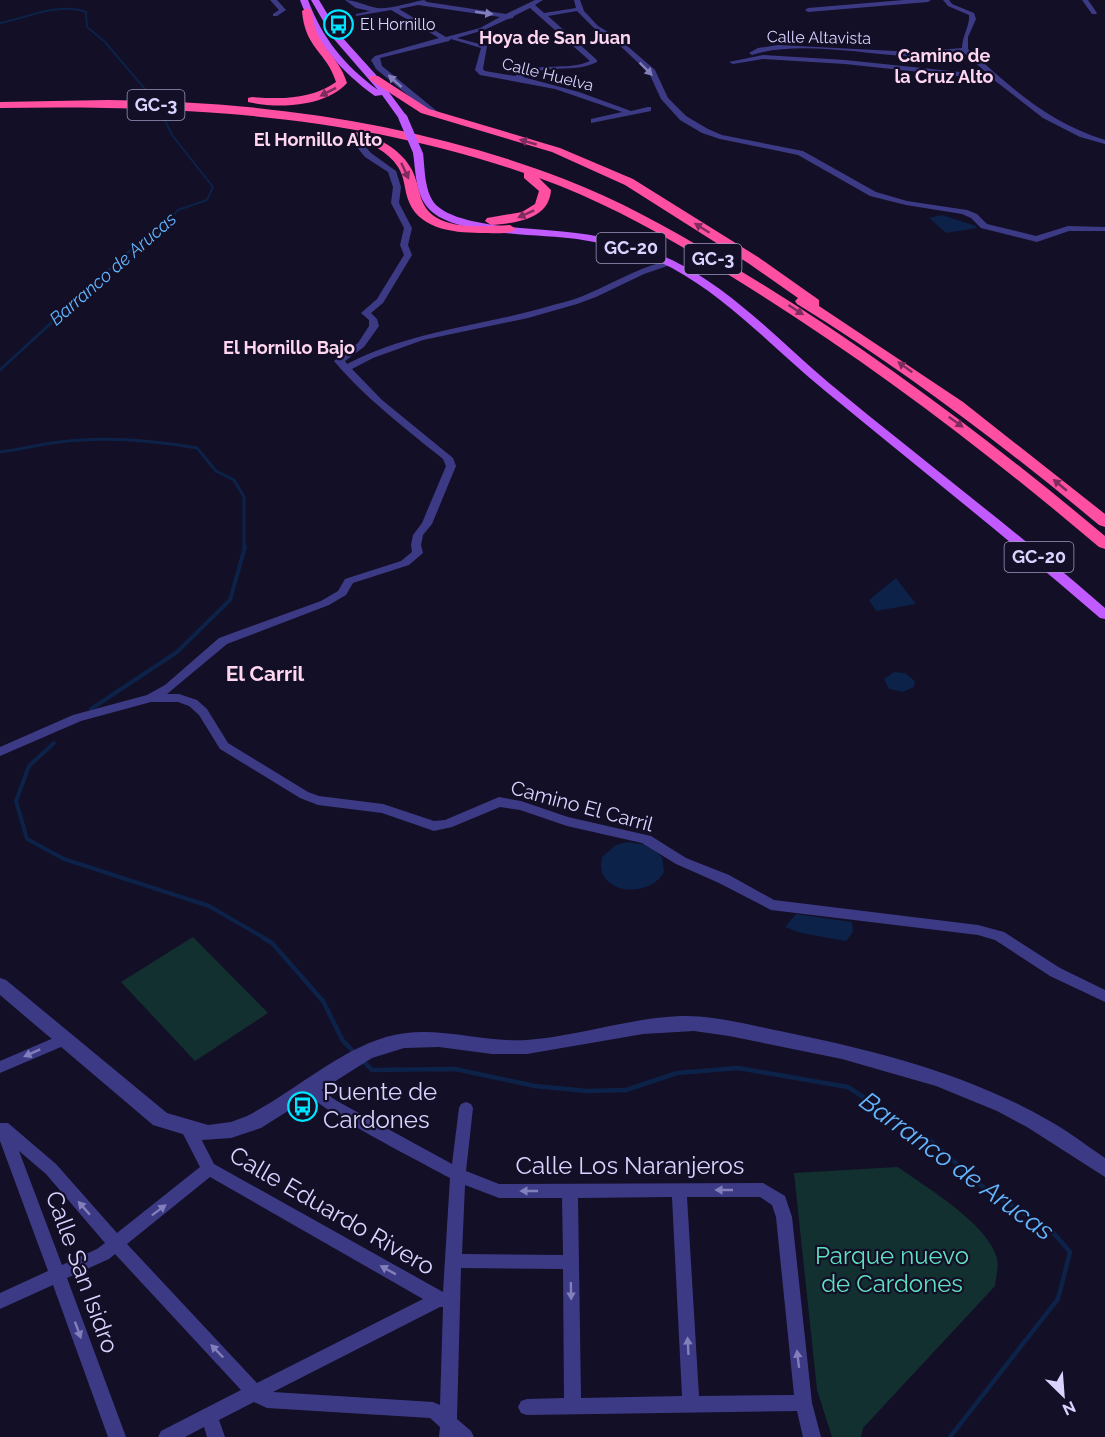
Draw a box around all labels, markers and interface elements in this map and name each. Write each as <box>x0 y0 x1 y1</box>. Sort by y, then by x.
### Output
bus stop icon: El Hornillo <box>323 8 355 40</box>
one-way arrow <box>475 8 494 17</box>
place label: El Hornillo <box>360 15 436 34</box>
district label: Hoya de San Juan <box>479 27 631 48</box>
street label: Calle Altavista <box>767 27 871 48</box>
district label: Camino de la Cruz Alto <box>895 45 993 87</box>
street label: Calle Huelva <box>500 54 596 95</box>
one-way arrow <box>639 62 654 76</box>
one-way arrow <box>388 74 403 88</box>
one-way arrow <box>319 87 336 96</box>
road number: GC-3 <box>128 90 184 120</box>
district label: El Hornillo Alto <box>254 129 382 150</box>
one-way arrow <box>519 137 537 146</box>
one-way arrow <box>400 162 410 180</box>
water label: Barranco de Arucas <box>45 208 181 329</box>
one-way arrow <box>517 209 535 219</box>
one-way arrow <box>694 222 710 233</box>
road number: GC-20 <box>596 233 666 263</box>
road number: GC-3 <box>684 244 742 274</box>
one-way arrow <box>787 305 804 316</box>
district label: El Hornillo Bajo <box>223 337 355 358</box>
one-way arrow <box>897 361 913 373</box>
one-way arrow <box>947 416 963 428</box>
one-way arrow <box>1053 479 1068 492</box>
road number: GC-20 <box>1004 542 1074 572</box>
district label: El Carril <box>226 661 305 686</box>
street label: Camino El Carril <box>508 775 656 837</box>
one-way arrow <box>23 1049 40 1058</box>
place label: Puente de Cardones <box>323 1077 437 1134</box>
water label: Barranco de Arucas <box>854 1086 1060 1246</box>
bus stop icon: Puente de Cardones <box>286 1090 318 1122</box>
street label: Calle Eduardo Rivero <box>224 1140 440 1281</box>
street label: Calle Los Naranjeros <box>516 1151 744 1180</box>
one-way arrow <box>715 1185 734 1195</box>
one-way arrow <box>520 1186 539 1196</box>
street label: Calle San Isidro <box>40 1187 125 1357</box>
one-way arrow <box>78 1201 91 1216</box>
one-way arrow <box>151 1204 167 1216</box>
park label: Parque nuevo de Cardones <box>815 1241 969 1298</box>
one-way arrow <box>380 1265 396 1276</box>
one-way arrow <box>566 1281 576 1300</box>
one-way arrow <box>73 1321 83 1339</box>
one-way arrow <box>683 1337 693 1356</box>
one-way arrow <box>210 1344 224 1358</box>
one-way arrow <box>793 1350 802 1369</box>
north arrow <box>1033 1365 1093 1425</box>
text: N <box>1060 1397 1079 1419</box>

